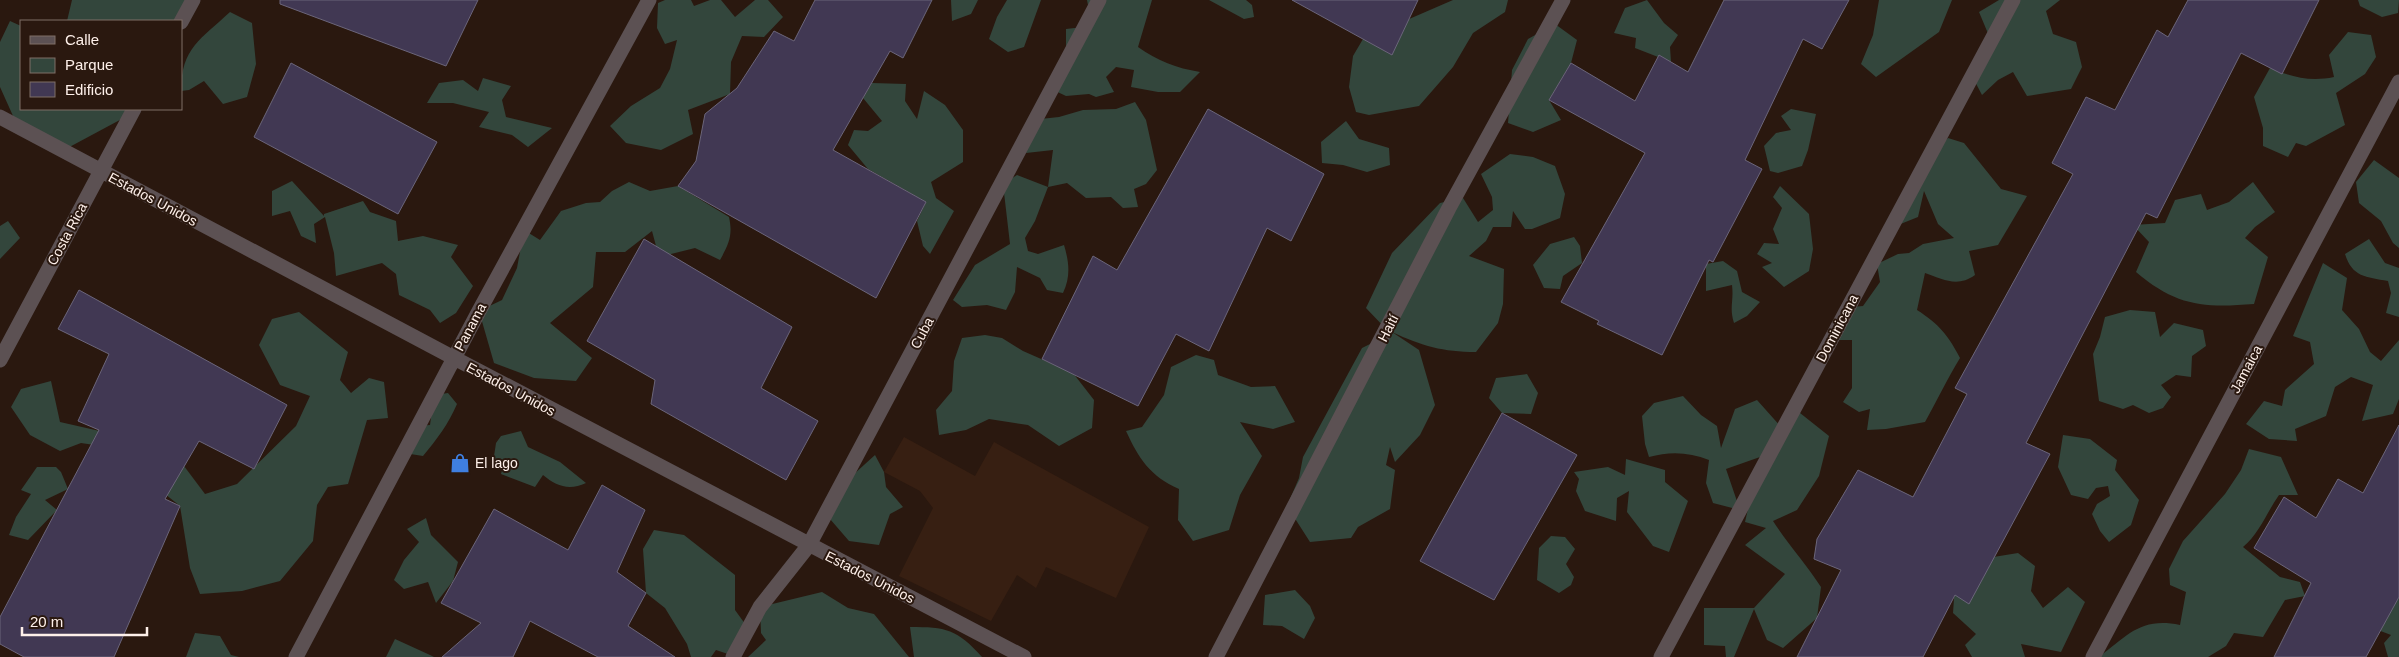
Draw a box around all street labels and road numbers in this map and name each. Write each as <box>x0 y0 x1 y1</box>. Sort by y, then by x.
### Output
street label: Estados Unidos <box>106 169 200 229</box>
street label: Costa Rica <box>44 200 90 268</box>
street label: Dominicana <box>1813 291 1862 364</box>
street label: Panama <box>451 300 489 354</box>
street label: Haití <box>1374 311 1402 344</box>
street label: Cuba <box>907 314 937 352</box>
street label: Jamaica <box>2227 342 2265 396</box>
street label: Estados Unidos <box>464 359 558 419</box>
street label: Estados Unidos <box>823 548 917 606</box>

